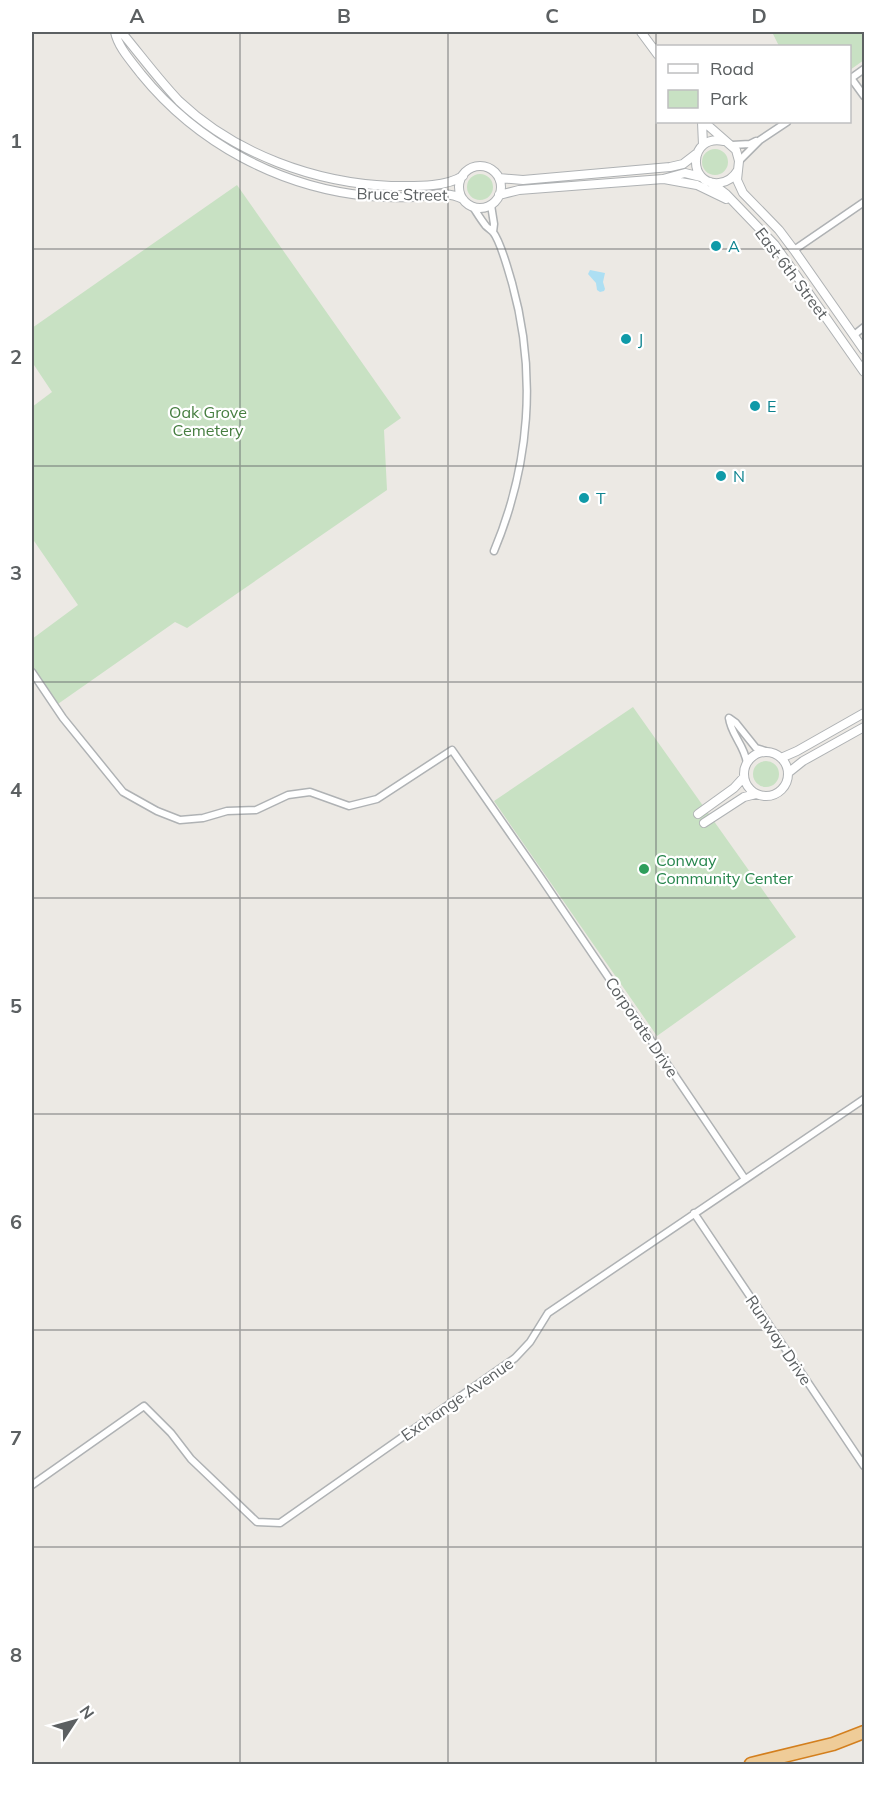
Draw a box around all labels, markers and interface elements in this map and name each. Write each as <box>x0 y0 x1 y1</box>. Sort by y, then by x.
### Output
text: A <box>130 3 145 28</box>
text: B <box>337 3 351 28</box>
text: C <box>545 3 559 28</box>
text: D <box>751 3 767 28</box>
legend <box>656 45 851 123</box>
text: Road <box>710 57 754 80</box>
text: Park <box>710 87 749 110</box>
text: 1 <box>10 128 22 153</box>
street label: Bruce Street <box>356 183 448 205</box>
street label: East 6th Street <box>751 223 833 323</box>
place label: A <box>728 236 740 256</box>
marker: A <box>709 239 723 253</box>
place label: J <box>638 329 643 349</box>
marker: J <box>619 332 633 346</box>
text: 2 <box>10 344 22 369</box>
place label: E <box>767 396 776 416</box>
marker: E <box>748 399 762 413</box>
park label: Oak Grove Cemetery <box>169 402 247 440</box>
place label: N <box>733 466 745 486</box>
marker: N <box>714 469 728 483</box>
place label: T <box>596 488 606 508</box>
marker: T <box>577 491 591 505</box>
text: 3 <box>10 560 22 585</box>
text: 4 <box>10 777 22 802</box>
place label: Conway Community Center <box>656 850 793 888</box>
marker: Conway Community Center <box>637 862 651 876</box>
street label: Corporate Drive <box>601 973 683 1081</box>
text: 5 <box>10 993 22 1018</box>
text: 6 <box>10 1209 22 1234</box>
street label: Runway Drive <box>742 1291 816 1389</box>
street label: Exchange Avenue <box>397 1353 517 1445</box>
text: 7 <box>10 1425 22 1450</box>
text: 8 <box>10 1642 22 1667</box>
north arrow <box>45 1691 105 1751</box>
text: N <box>75 1701 99 1723</box>

